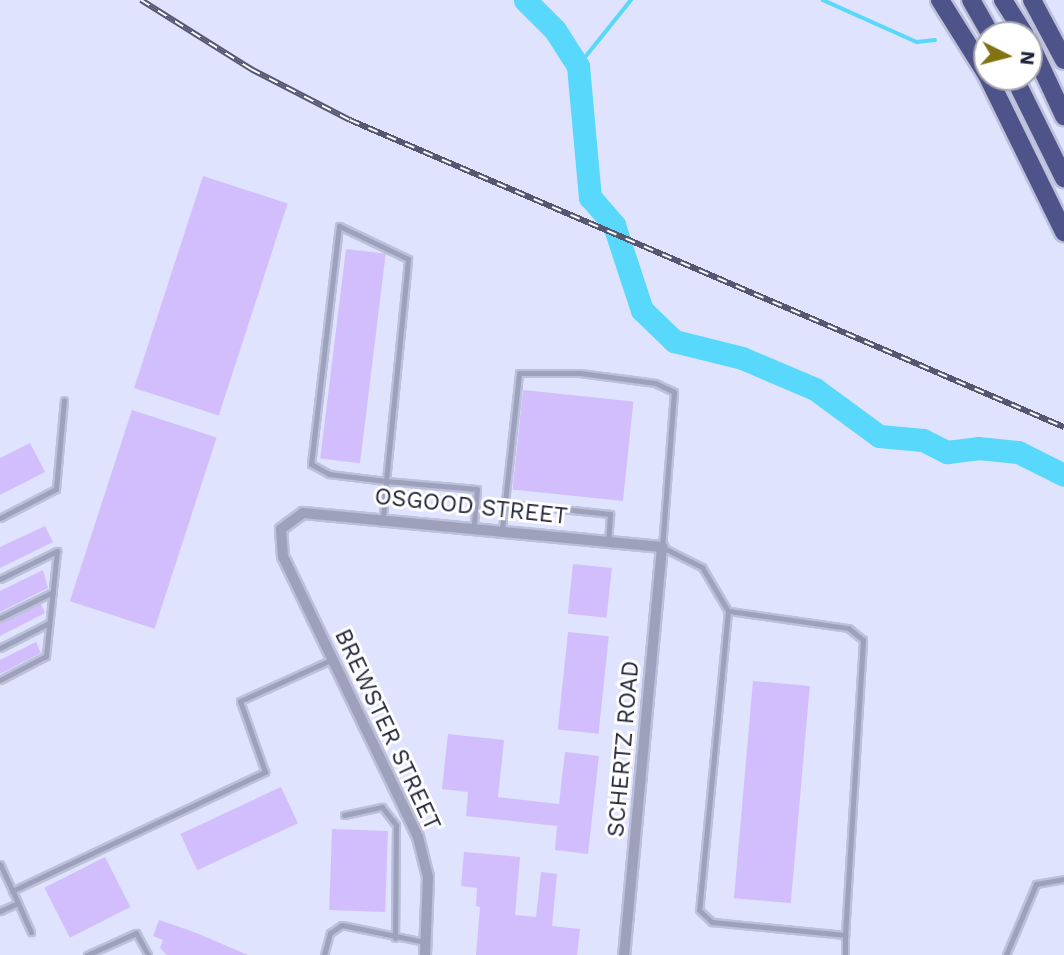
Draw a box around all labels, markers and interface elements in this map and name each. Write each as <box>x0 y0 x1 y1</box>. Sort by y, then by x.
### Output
north arrow <box>973 21 1043 91</box>
text: N <box>1015 50 1040 66</box>
street label: OSGOOD STREET <box>373 483 569 531</box>
street label: BREWSTER STREET <box>328 625 446 835</box>
street label: SCHERTZ ROAD <box>603 660 645 838</box>

